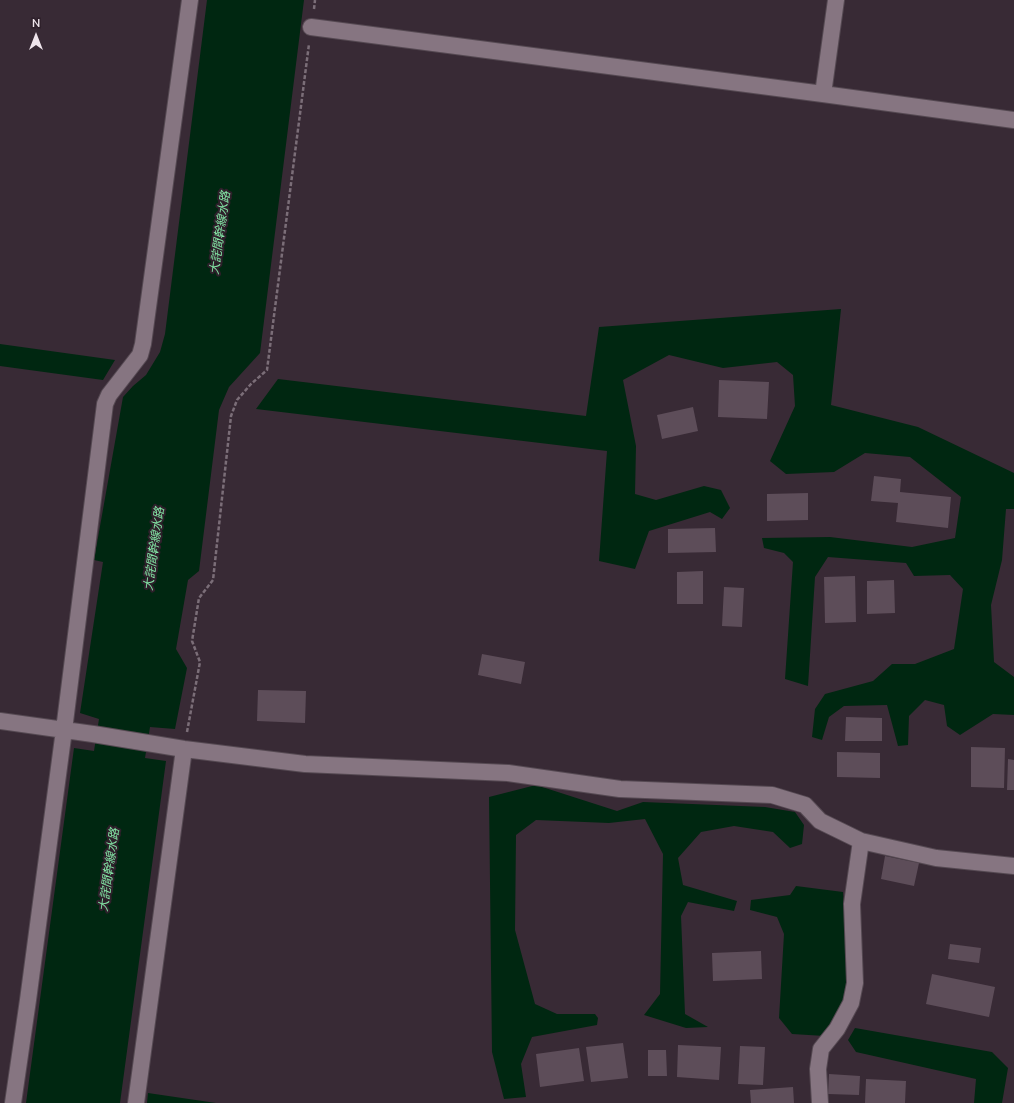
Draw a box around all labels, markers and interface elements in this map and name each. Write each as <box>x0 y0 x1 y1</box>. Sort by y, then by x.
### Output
north arrow <box>16 16 56 56</box>
text: N <box>32 16 40 31</box>
water label: 大詫間幹線水路 <box>208 190 234 276</box>
water label: 大詫間幹線水路 <box>142 506 168 592</box>
water label: 大詫間幹線水路 <box>97 827 123 913</box>

